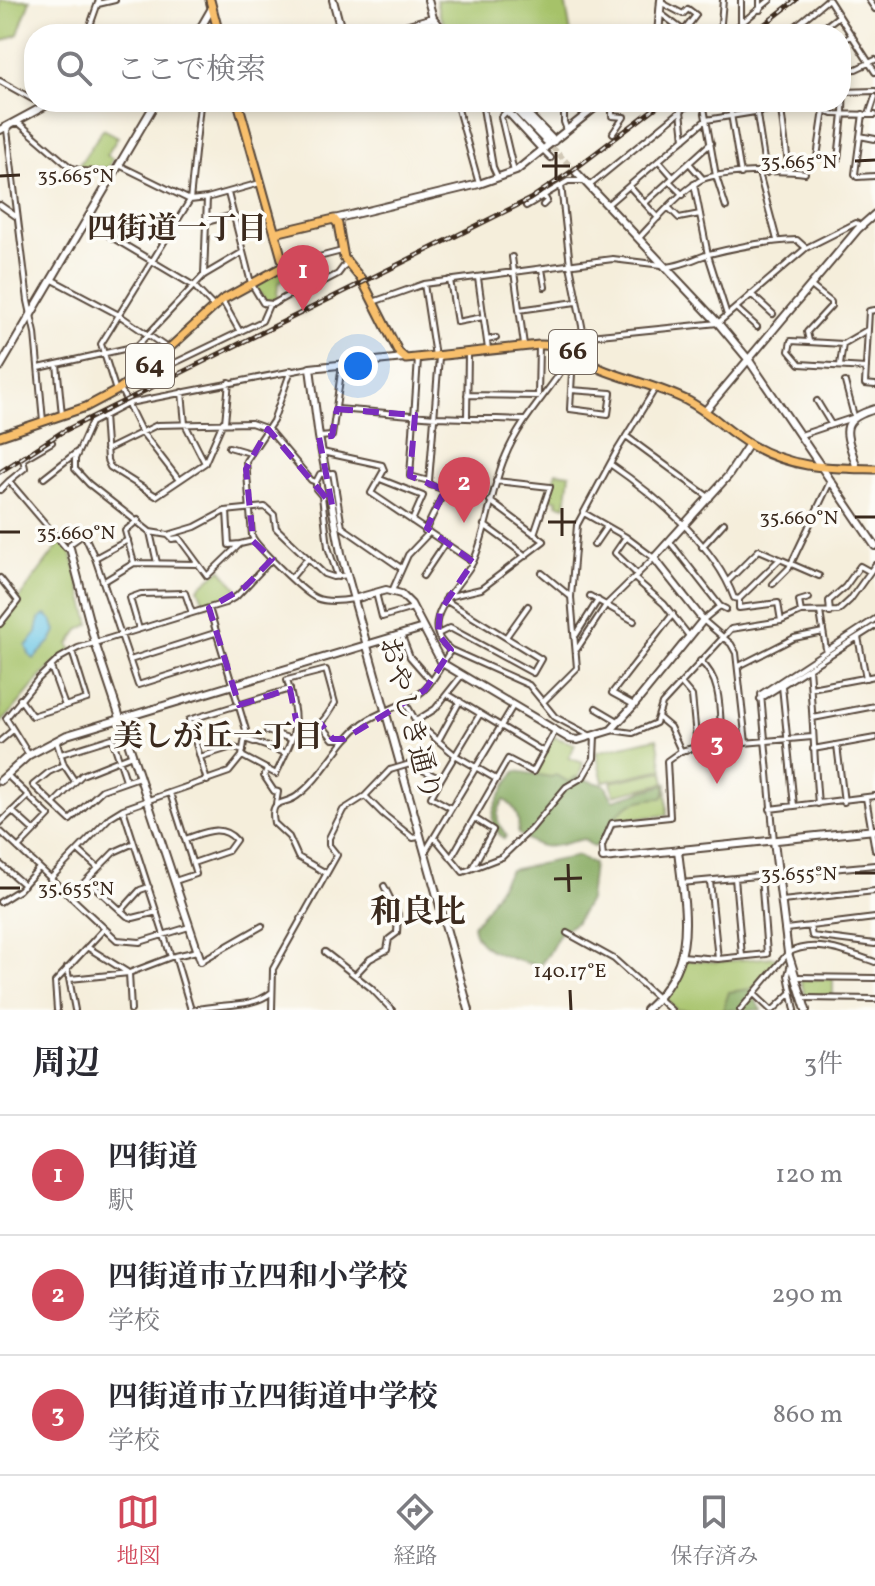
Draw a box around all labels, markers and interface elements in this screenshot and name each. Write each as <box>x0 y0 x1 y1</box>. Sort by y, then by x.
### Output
search box <box>24 24 851 112</box>
icon: search <box>52 46 96 90</box>
text: ここで検索 <box>116 50 266 92</box>
text: 35.665°N <box>761 149 838 177</box>
text: 35.665°N <box>38 163 115 191</box>
district label: 四街道一丁目 <box>87 209 267 251</box>
pin: 1 <box>277 245 329 311</box>
road number: 66 <box>549 330 597 374</box>
road number: 64 <box>126 344 174 388</box>
your location <box>338 346 378 386</box>
pin: 2 <box>438 457 490 523</box>
text: 35.660°N <box>760 505 839 533</box>
text: 35.660°N <box>37 520 116 548</box>
street label: おやしき通り <box>368 633 450 805</box>
district label: 美しが丘一丁目 <box>113 717 323 759</box>
pin: 3 <box>691 718 743 784</box>
text: 35.655°N <box>761 861 837 889</box>
text: 35.655°N <box>38 876 114 904</box>
district label: 和良比 <box>370 892 466 936</box>
text: 140.17°E <box>534 958 607 986</box>
text: 周辺 <box>32 1042 100 1089</box>
text: 3件 <box>804 1047 843 1083</box>
text: 四街道 <box>108 1137 198 1179</box>
text: 1 <box>53 1157 63 1193</box>
text: 120 m <box>775 1157 843 1193</box>
text: 駅 <box>108 1184 134 1220</box>
text: 四街道市立四和小学校 <box>108 1257 408 1299</box>
text: 2 <box>51 1277 65 1313</box>
text: 290 m <box>771 1277 843 1313</box>
text: 学校 <box>108 1304 160 1340</box>
text: 四街道市立四街道中学校 <box>108 1377 438 1419</box>
text: 3 <box>51 1397 65 1433</box>
text: 860 m <box>773 1397 843 1433</box>
text: 学校 <box>108 1424 160 1460</box>
tab: 地図 <box>116 1490 161 1573</box>
tab: 経路 <box>393 1490 438 1573</box>
tab: 保存済み <box>670 1490 759 1573</box>

